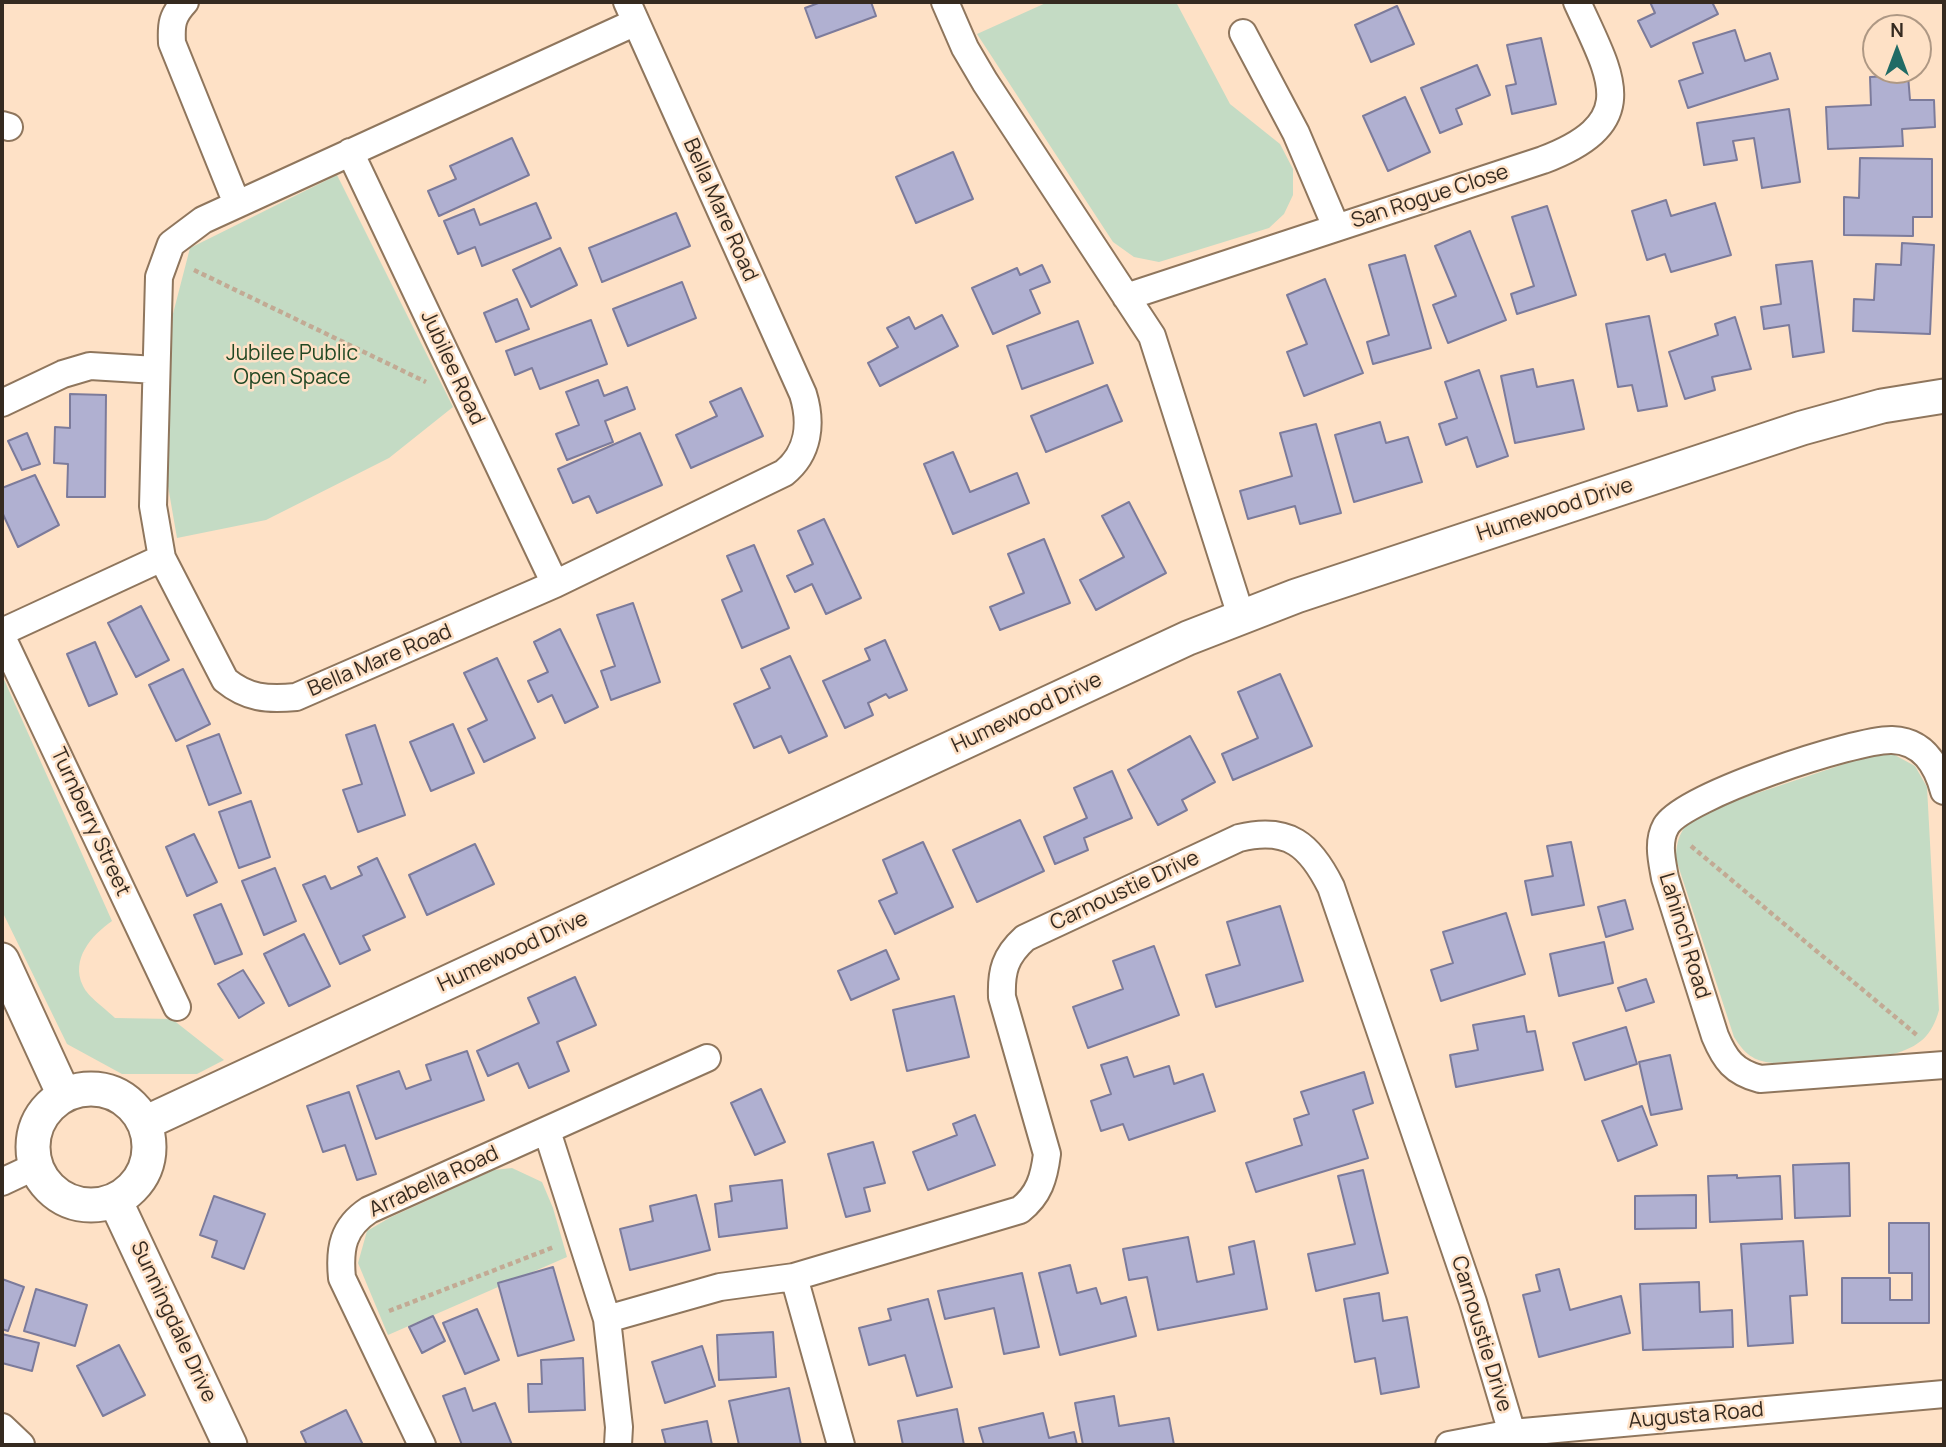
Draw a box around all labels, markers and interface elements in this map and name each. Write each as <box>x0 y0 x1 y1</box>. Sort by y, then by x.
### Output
north arrow <box>1862 14 1932 84</box>
text: N <box>1890 17 1904 43</box>
street label: Bella Mare Road <box>677 135 763 285</box>
street label: San Rogue Close <box>1348 160 1512 234</box>
street label: Jubilee Road <box>415 307 489 429</box>
park label: Jubilee Public Open Space <box>226 341 358 391</box>
street label: Humewood Drive <box>1474 473 1636 547</box>
street label: Bella Mare Road <box>304 619 456 703</box>
street label: Humewood Drive <box>948 667 1106 759</box>
street label: Turnberry Street <box>45 744 135 900</box>
street label: Carnoustie Drive <box>1047 845 1203 937</box>
street label: Lahinch Road <box>1653 870 1715 1002</box>
street label: Humewood Drive <box>434 906 592 998</box>
street label: Arrabella Road <box>365 1141 503 1223</box>
street label: Sunningdale Drive <box>125 1237 221 1407</box>
street label: Carnoustie Drive <box>1445 1253 1517 1415</box>
street label: Augusta Road <box>1627 1398 1765 1434</box>

